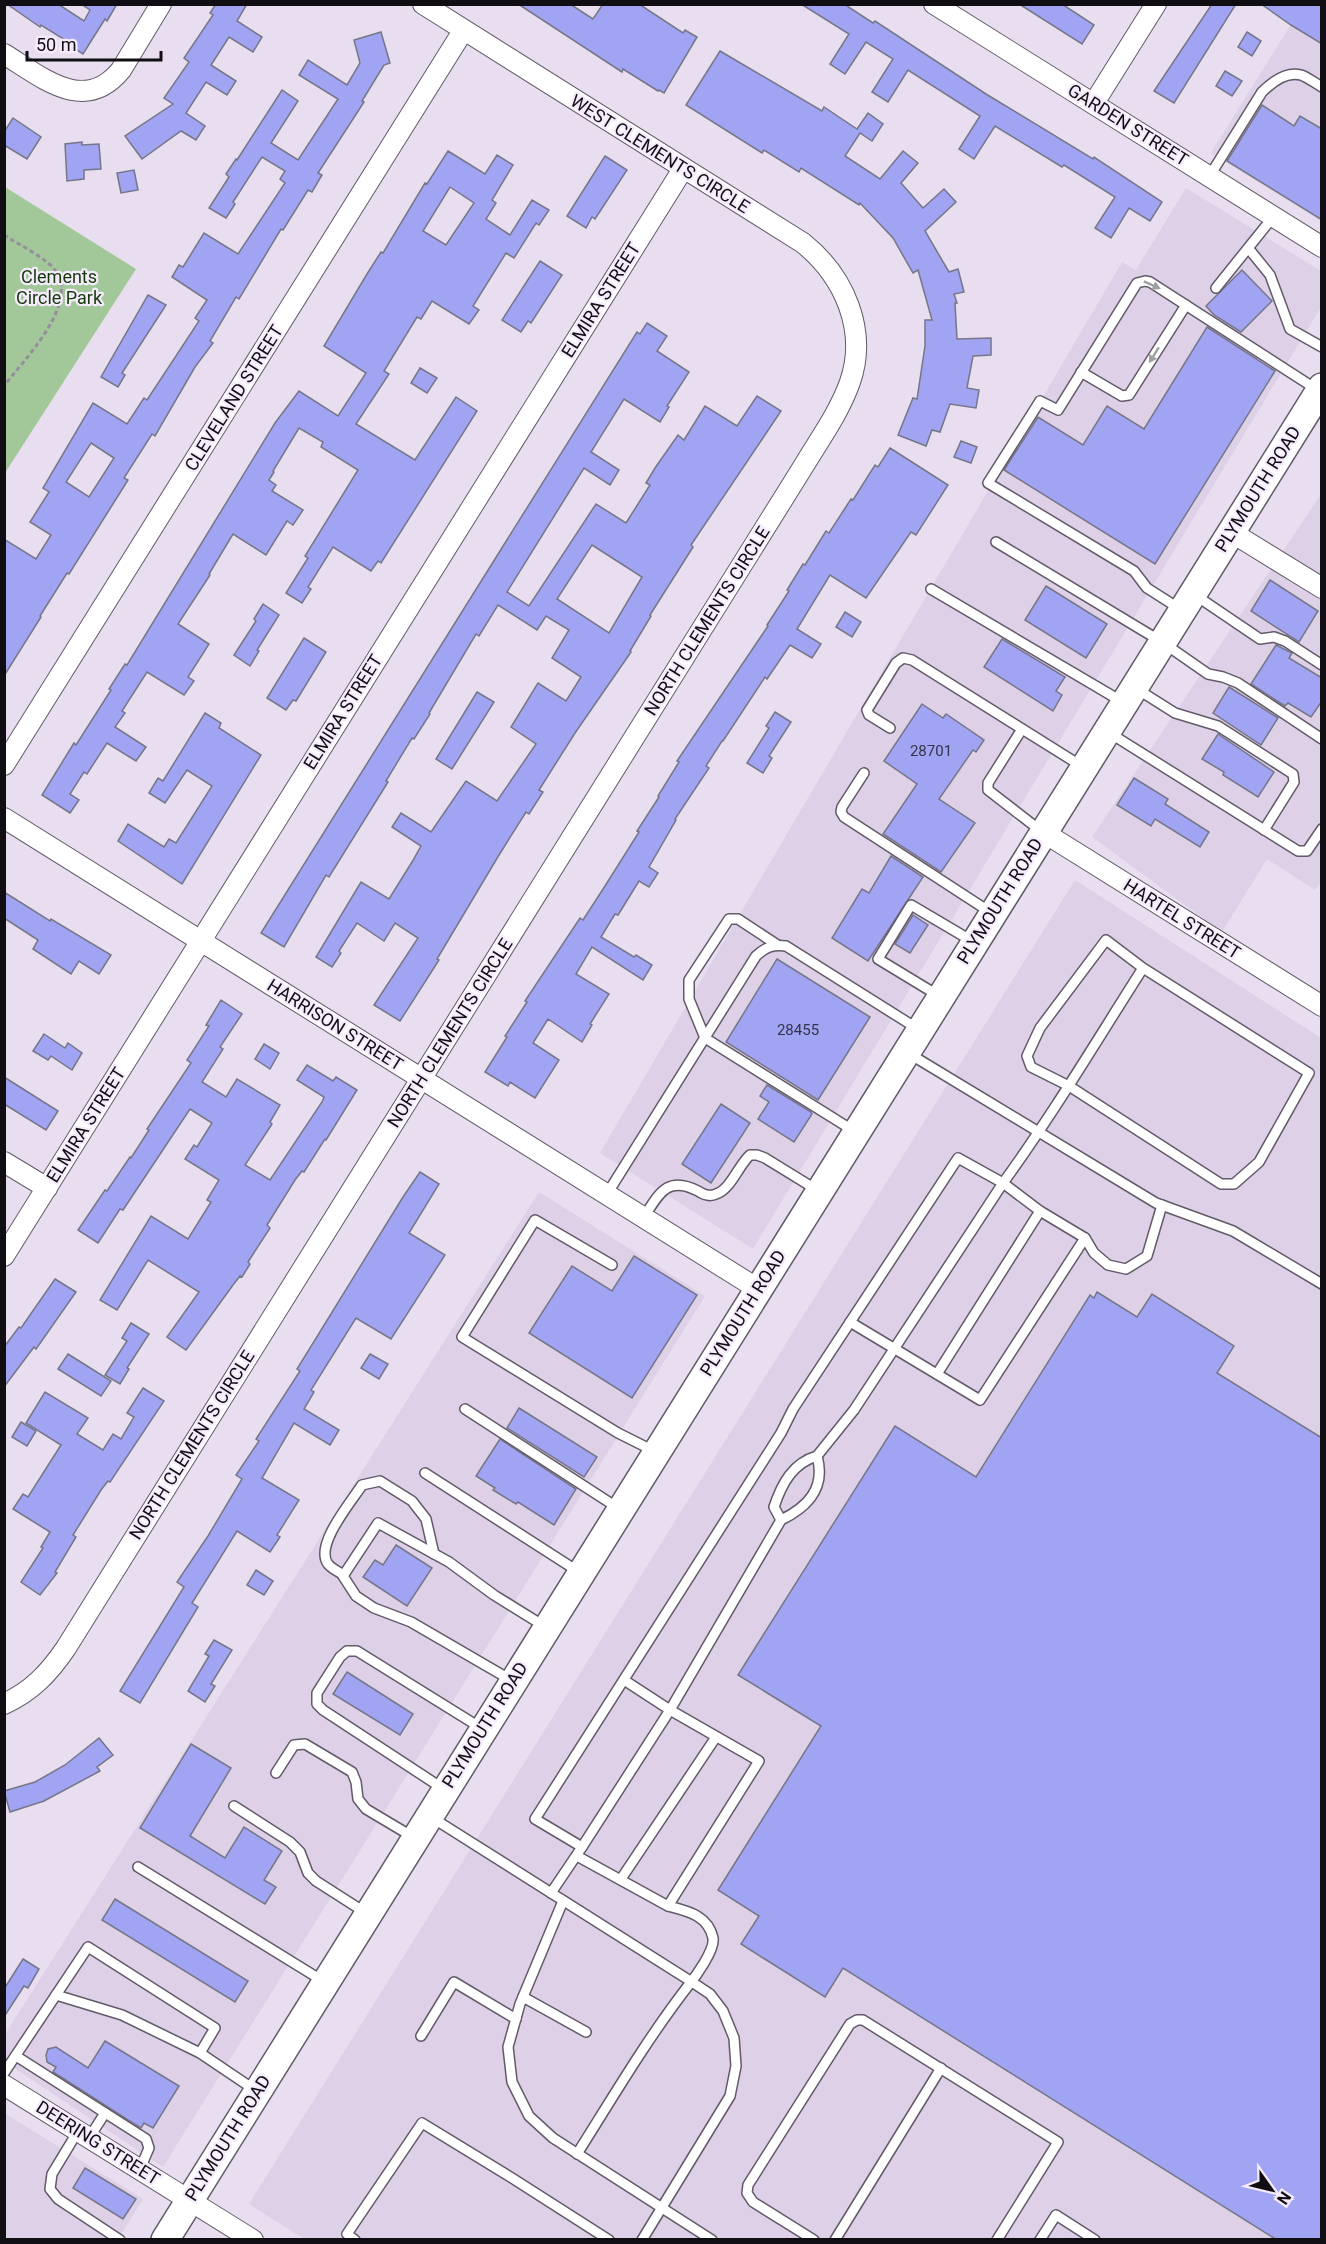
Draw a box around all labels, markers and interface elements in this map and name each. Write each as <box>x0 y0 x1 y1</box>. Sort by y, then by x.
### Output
scale bar <box>27 24 160 62</box>
text: 50 m <box>36 34 76 55</box>
street label: GARDEN STREET <box>1064 79 1193 170</box>
street label: WEST CLEMENTS CIRCLE <box>567 90 754 217</box>
street label: ELMIRA STREET <box>557 238 645 361</box>
park label: Clements Circle Park <box>16 266 103 308</box>
one-way arrow <box>1144 280 1162 290</box>
street label: CLEVELAND STREET <box>180 321 287 475</box>
one-way arrow <box>1149 346 1160 363</box>
street label: PLYMOUTH ROAD <box>1210 422 1305 556</box>
street label: NORTH CLEMENTS CIRCLE <box>640 522 773 719</box>
street label: ELMIRA STREET <box>299 650 387 773</box>
house number: 28701 <box>910 742 952 760</box>
street label: PLYMOUTH ROAD <box>952 834 1047 968</box>
street label: HARTEL STREET <box>1120 874 1245 963</box>
street label: NORTH CLEMENTS CIRCLE <box>383 934 516 1131</box>
street label: HARRISON STREET <box>264 974 407 1075</box>
house number: 28455 <box>777 1021 819 1039</box>
street label: ELMIRA STREET <box>42 1063 130 1186</box>
street label: PLYMOUTH ROAD <box>695 1246 790 1380</box>
street label: NORTH CLEMENTS CIRCLE <box>125 1346 258 1543</box>
street label: PLYMOUTH ROAD <box>437 1658 532 1792</box>
street label: PLYMOUTH ROAD <box>180 2071 275 2205</box>
street label: DEERING STREET <box>33 2096 164 2189</box>
north arrow <box>1242 2160 1302 2220</box>
text: N <box>1273 2188 1295 2208</box>

